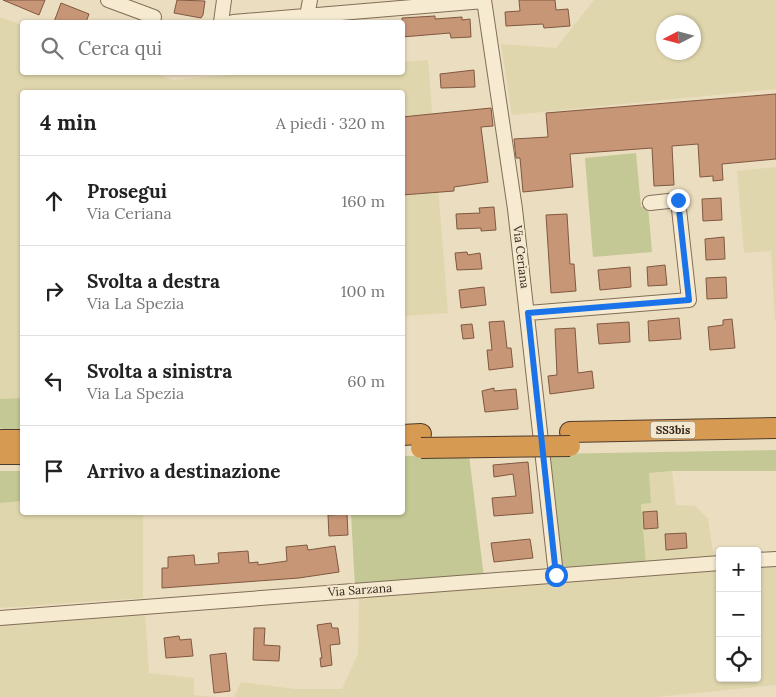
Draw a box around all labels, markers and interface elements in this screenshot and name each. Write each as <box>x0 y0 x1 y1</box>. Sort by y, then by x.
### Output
north arrow <box>656 15 701 60</box>
search box <box>20 20 405 75</box>
icon: search <box>38 34 66 62</box>
text: Cerca qui <box>78 36 162 60</box>
text: 4 min <box>40 109 97 136</box>
text: A piedi · 320 m <box>276 113 385 133</box>
text: Prosegui <box>87 179 167 203</box>
icon: ahead <box>40 187 68 215</box>
route end <box>667 189 690 212</box>
text: 160 m <box>341 191 385 211</box>
text: Via Ceriana <box>87 203 172 223</box>
street label: Via Ceriana <box>510 224 533 289</box>
text: Svolta a destra <box>87 269 220 293</box>
icon: right <box>40 277 68 305</box>
text: 100 m <box>341 281 385 301</box>
text: Via La Spezia <box>87 293 184 313</box>
text: Svolta a sinistra <box>87 359 232 383</box>
icon: left <box>40 367 68 395</box>
text: 60 m <box>347 371 385 391</box>
text: Via La Spezia <box>87 383 184 403</box>
road number: SS3bis <box>650 422 696 438</box>
icon: arrive <box>40 457 68 485</box>
text: Arrivo a destinazione <box>87 459 281 483</box>
map controls <box>716 547 761 682</box>
button: + <box>716 547 761 592</box>
route start <box>545 564 568 587</box>
street label: Via Sarzana <box>326 580 393 599</box>
button: − <box>716 592 761 637</box>
button: locate <box>716 637 761 682</box>

